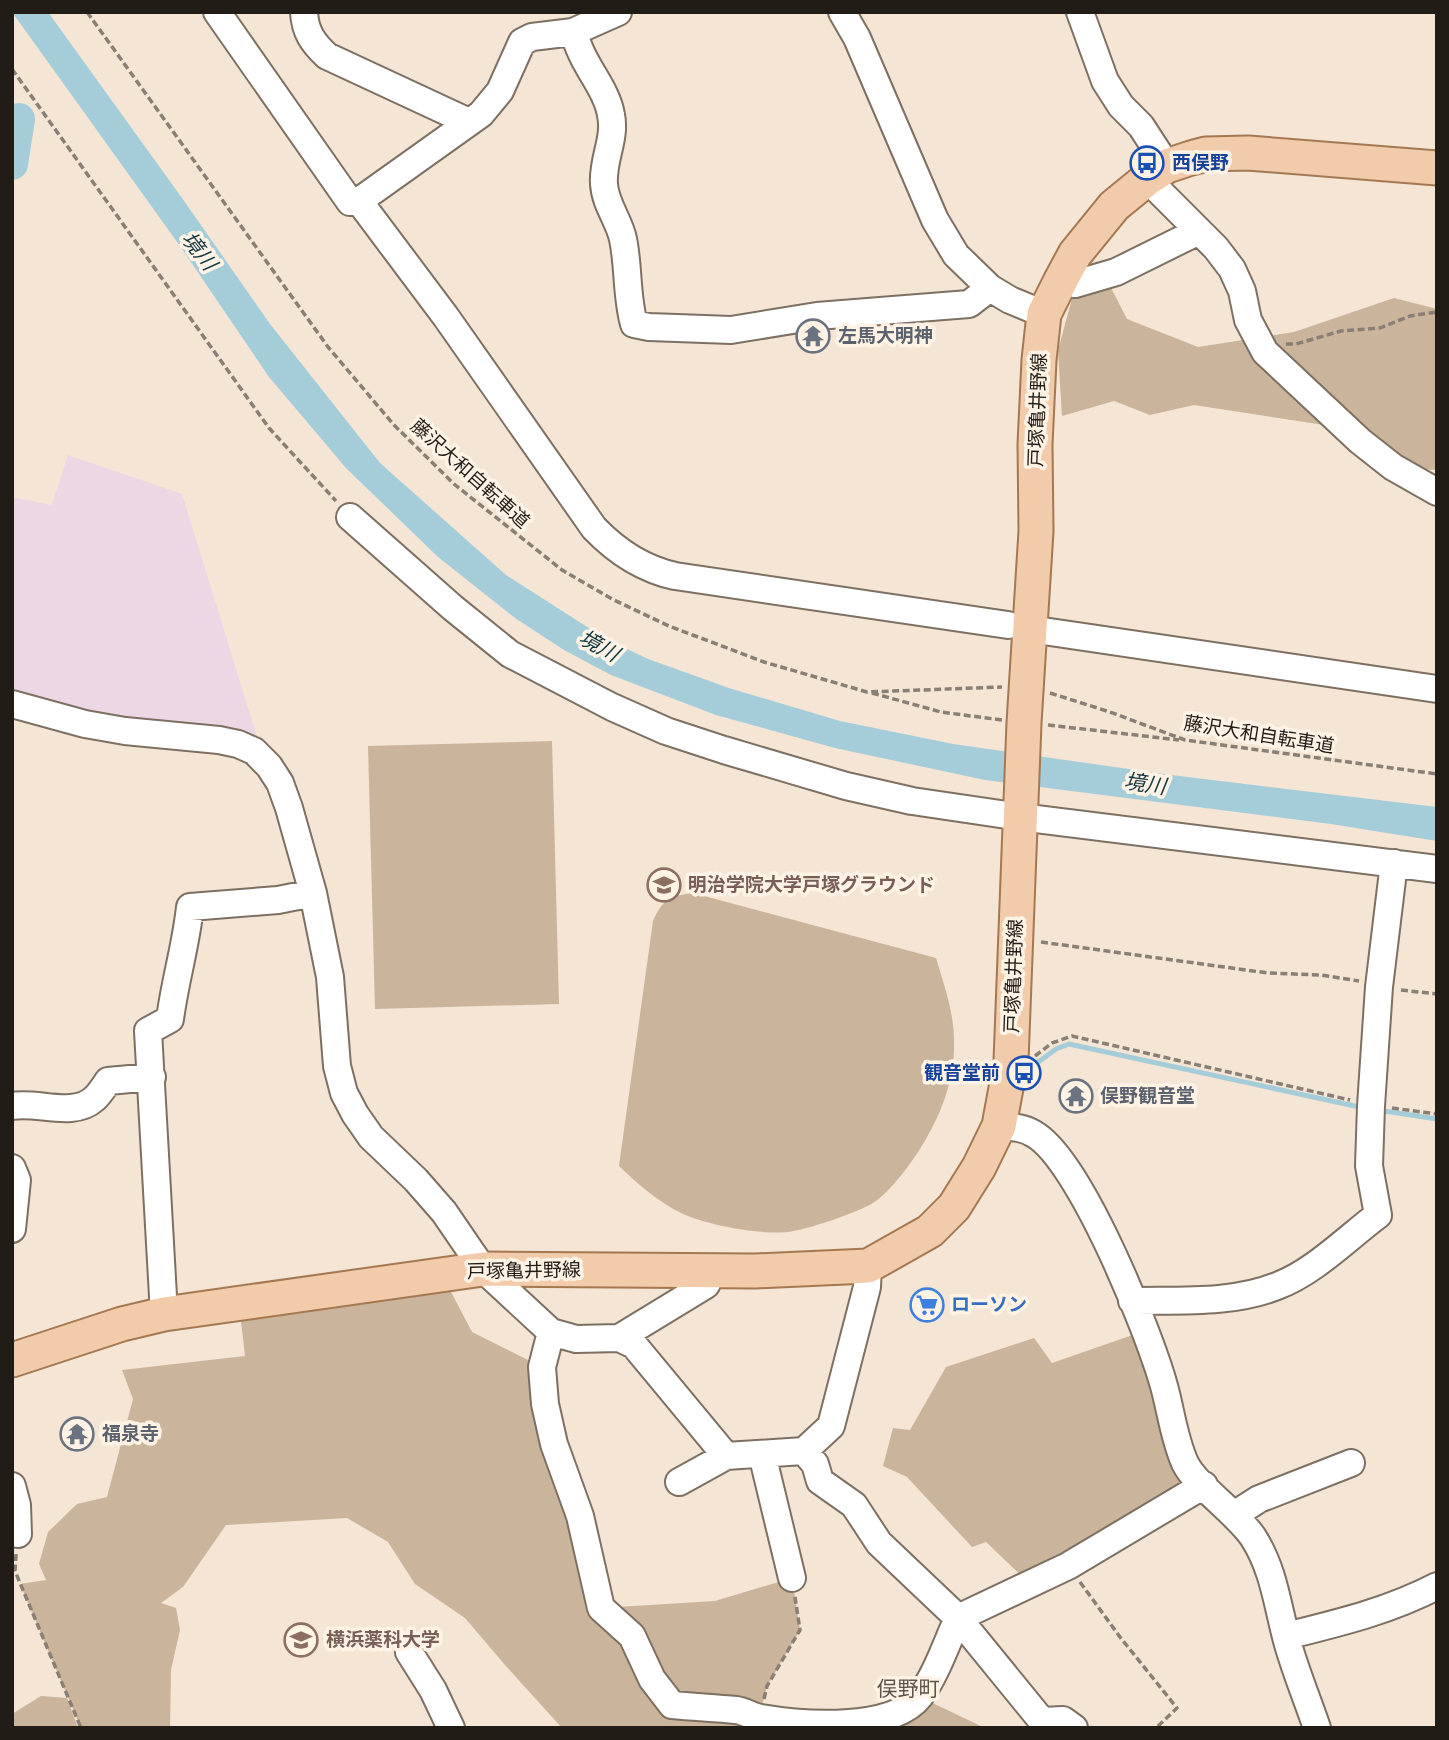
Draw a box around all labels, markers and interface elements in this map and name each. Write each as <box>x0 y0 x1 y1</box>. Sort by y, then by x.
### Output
bus stop icon: 西俣野 <box>1128 144 1166 182</box>
place label: 西俣野 <box>1172 150 1229 176</box>
water label: 境川 <box>175 226 224 278</box>
temple icon: 左馬大明神 <box>794 317 832 355</box>
place label: 左馬大明神 <box>838 323 933 349</box>
street label: 戸塚亀井野線 <box>1023 353 1053 467</box>
street label: 藤沢大和自転車道 <box>405 413 535 535</box>
water label: 境川 <box>574 624 626 669</box>
street label: 藤沢大和自転車道 <box>1182 710 1336 760</box>
water label: 境川 <box>1122 767 1170 801</box>
school or university icon: 明治学院大学戸塚グラウンド <box>645 866 683 904</box>
place label: 明治学院大学戸塚グラウンド <box>688 872 935 898</box>
street label: 戸塚亀井野線 <box>999 919 1029 1033</box>
bus stop icon: 観音堂前 <box>1005 1054 1043 1092</box>
place label: 観音堂前 <box>924 1060 1000 1086</box>
temple icon: 俣野観音堂 <box>1057 1077 1095 1115</box>
place label: 俣野観音堂 <box>1100 1083 1195 1109</box>
street label: 戸塚亀井野線 <box>467 1257 581 1285</box>
supermarket icon: ローソン <box>908 1286 946 1324</box>
place label: ローソン <box>951 1292 1027 1318</box>
temple icon: 福泉寺 <box>58 1415 96 1453</box>
place label: 福泉寺 <box>102 1421 159 1447</box>
school or university icon: 横浜薬科大学 <box>282 1621 320 1659</box>
place label: 横浜薬科大学 <box>326 1627 440 1653</box>
district label: 俣野町 <box>877 1675 940 1703</box>

